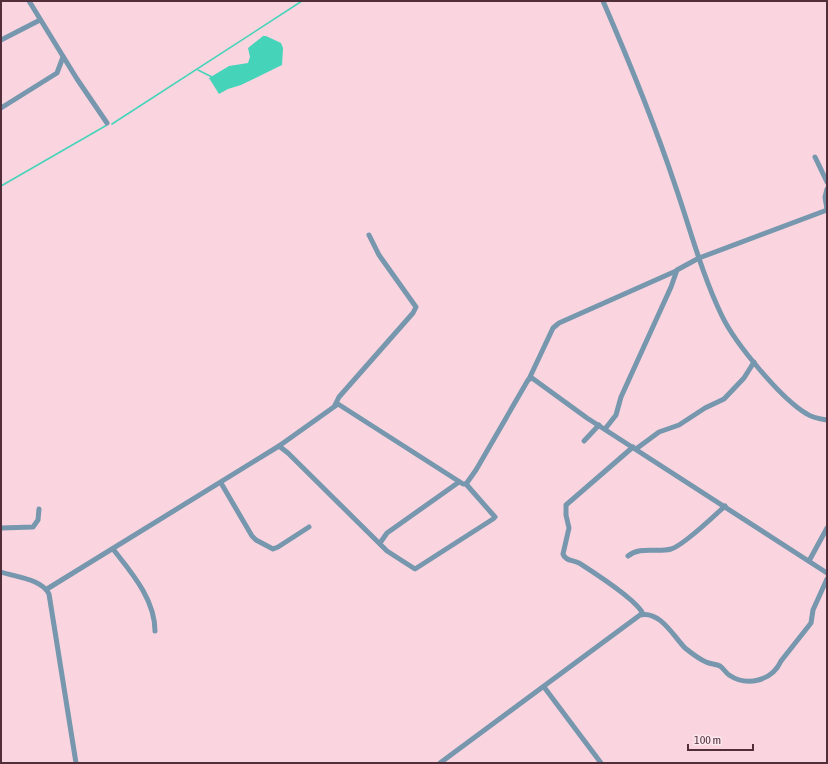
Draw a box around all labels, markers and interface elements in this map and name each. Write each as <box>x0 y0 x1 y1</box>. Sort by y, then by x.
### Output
scale bar <box>688 726 753 752</box>
text: 100 m <box>694 733 721 747</box>

